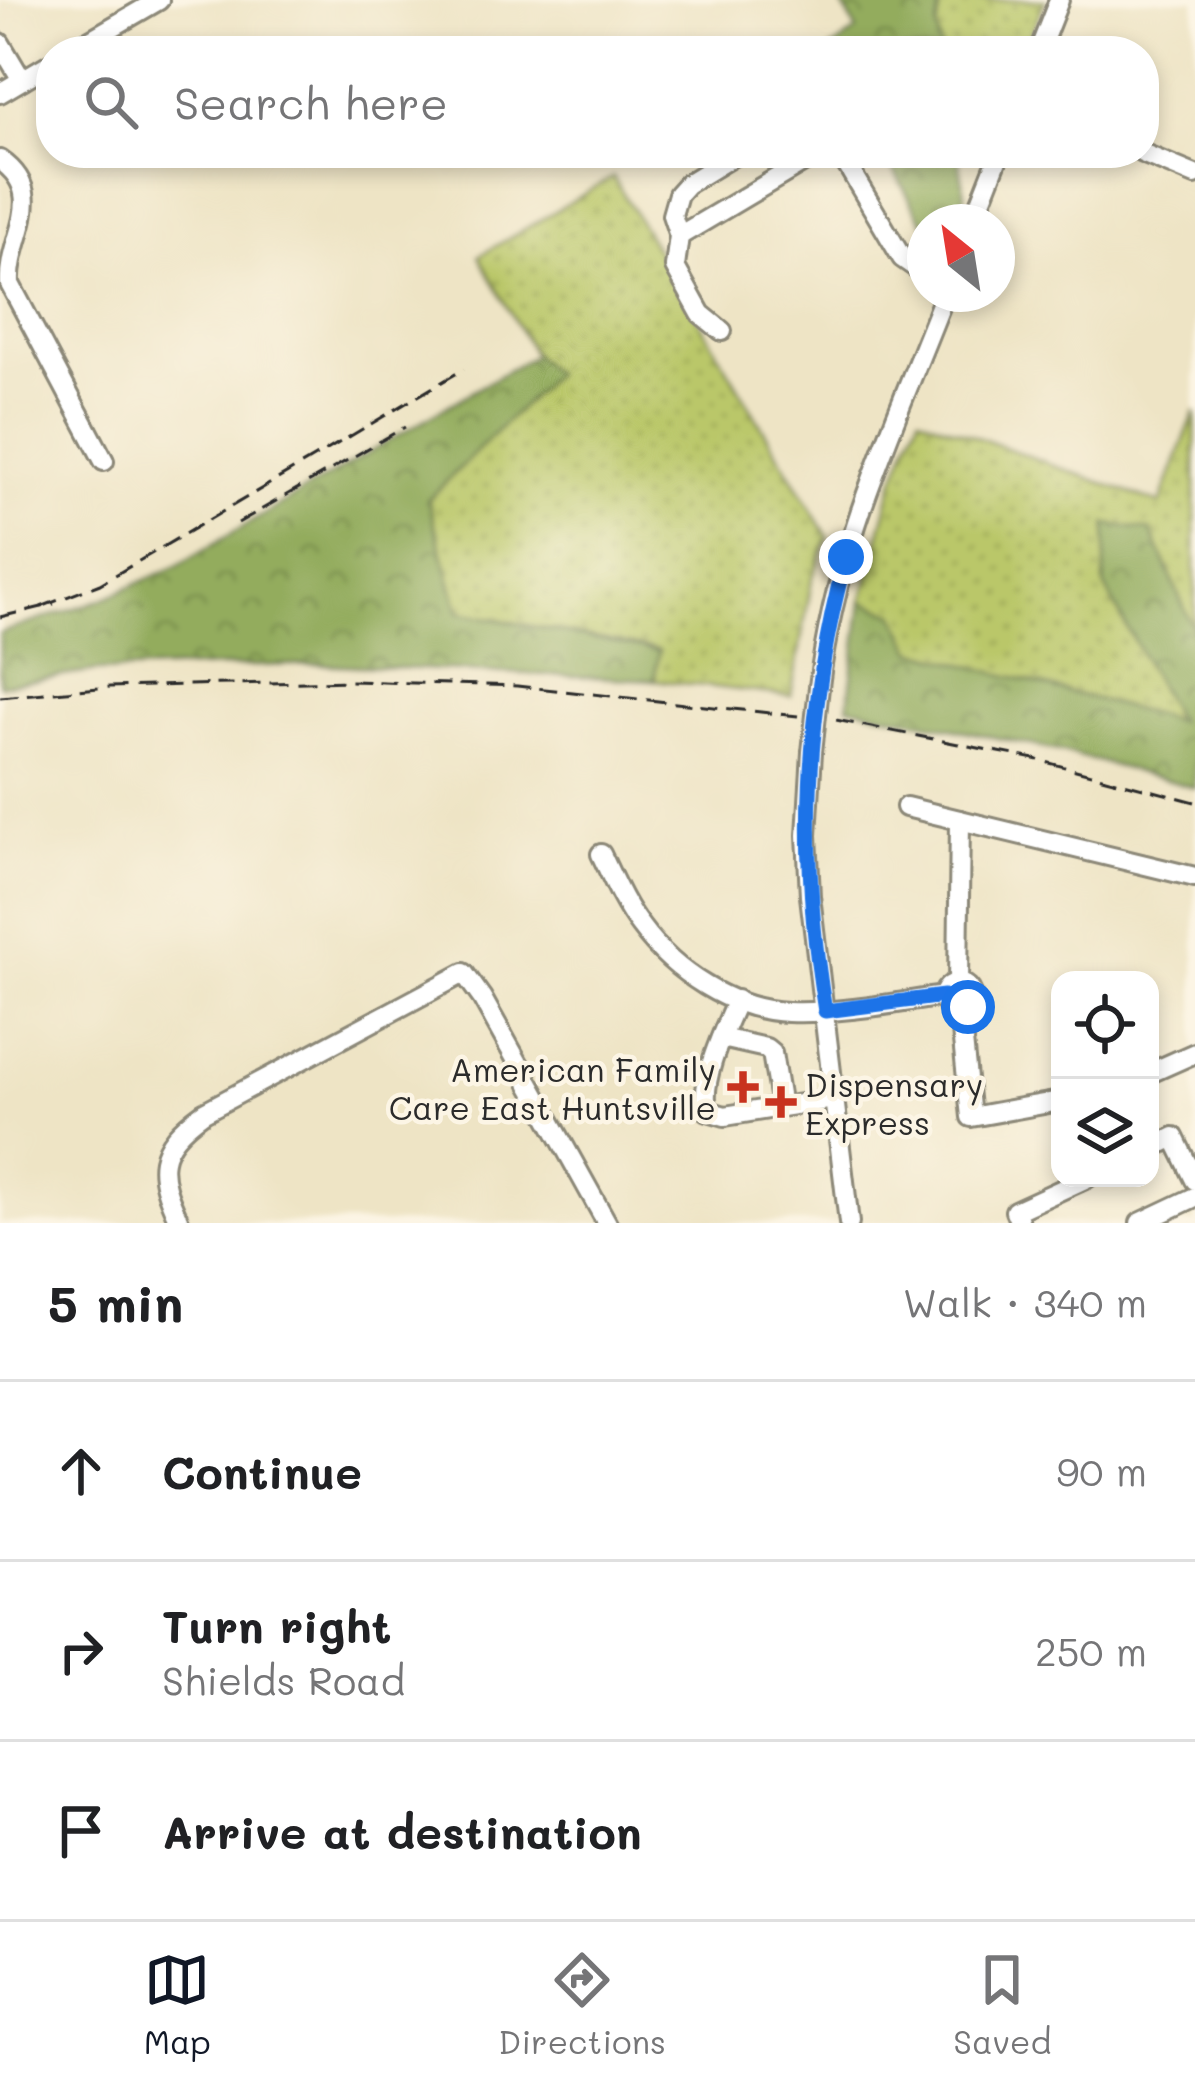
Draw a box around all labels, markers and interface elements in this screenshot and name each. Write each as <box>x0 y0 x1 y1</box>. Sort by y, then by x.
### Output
search box <box>36 36 1159 168</box>
icon: search <box>78 69 144 135</box>
text: Search here <box>174 73 448 131</box>
north arrow <box>907 204 1015 312</box>
route end <box>819 530 873 584</box>
map controls <box>1051 971 1159 1187</box>
button: locate <box>1051 971 1159 1079</box>
route start <box>941 980 995 1034</box>
place label: American Family Care East Huntsville <box>389 1047 716 1128</box>
place label: Dispensary Express <box>805 1062 983 1143</box>
marker: American Family Care East Huntsville <box>727 1071 759 1103</box>
button: layers <box>1051 1079 1159 1187</box>
marker: Dispensary Express <box>768 1089 794 1115</box>
text: 5 min <box>48 1268 183 1335</box>
text: Walk · 340 m <box>903 1276 1147 1327</box>
icon: ahead <box>48 1438 114 1504</box>
text: Continue <box>162 1442 362 1500</box>
text: 90 m <box>1056 1445 1147 1496</box>
text: Turn right <box>162 1596 391 1654</box>
icon: right <box>48 1618 114 1684</box>
text: 250 m <box>1035 1625 1147 1676</box>
text: Shields Road <box>162 1654 405 1705</box>
icon: arrive <box>48 1798 114 1864</box>
text: Arrive at destination <box>162 1802 642 1860</box>
tab: Map <box>144 1947 211 2062</box>
tab: Directions <box>498 1947 666 2062</box>
tab: Saved <box>953 1947 1051 2062</box>

